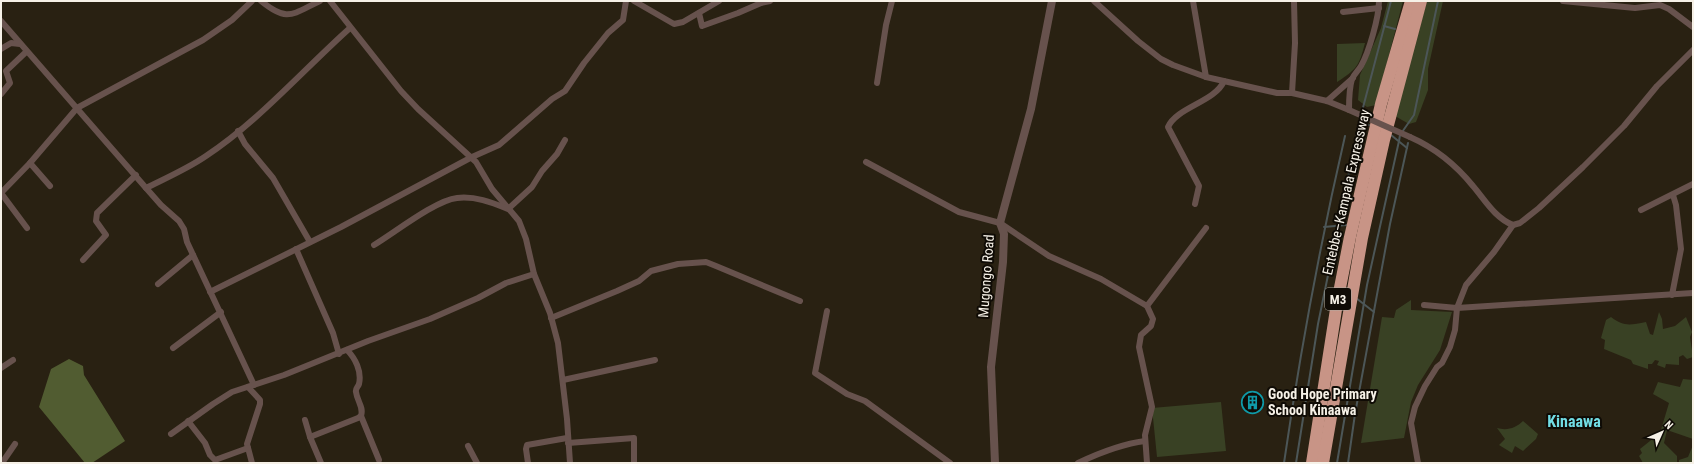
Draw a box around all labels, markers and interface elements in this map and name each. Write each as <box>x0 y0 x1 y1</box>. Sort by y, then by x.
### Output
street label: Entebbe–Kampala Expressway <box>1319 107 1373 276</box>
street label: Mugongo Road <box>975 234 997 318</box>
road number: M3 <box>1325 288 1351 310</box>
place label: Good Hope Primary School Kinaawa <box>1268 386 1378 418</box>
building icon: Good Hope Primary School Kinaawa <box>1240 389 1266 415</box>
district label: Kinaawa <box>1547 412 1601 431</box>
north arrow <box>1642 412 1682 452</box>
text: N <box>1662 418 1676 432</box>

